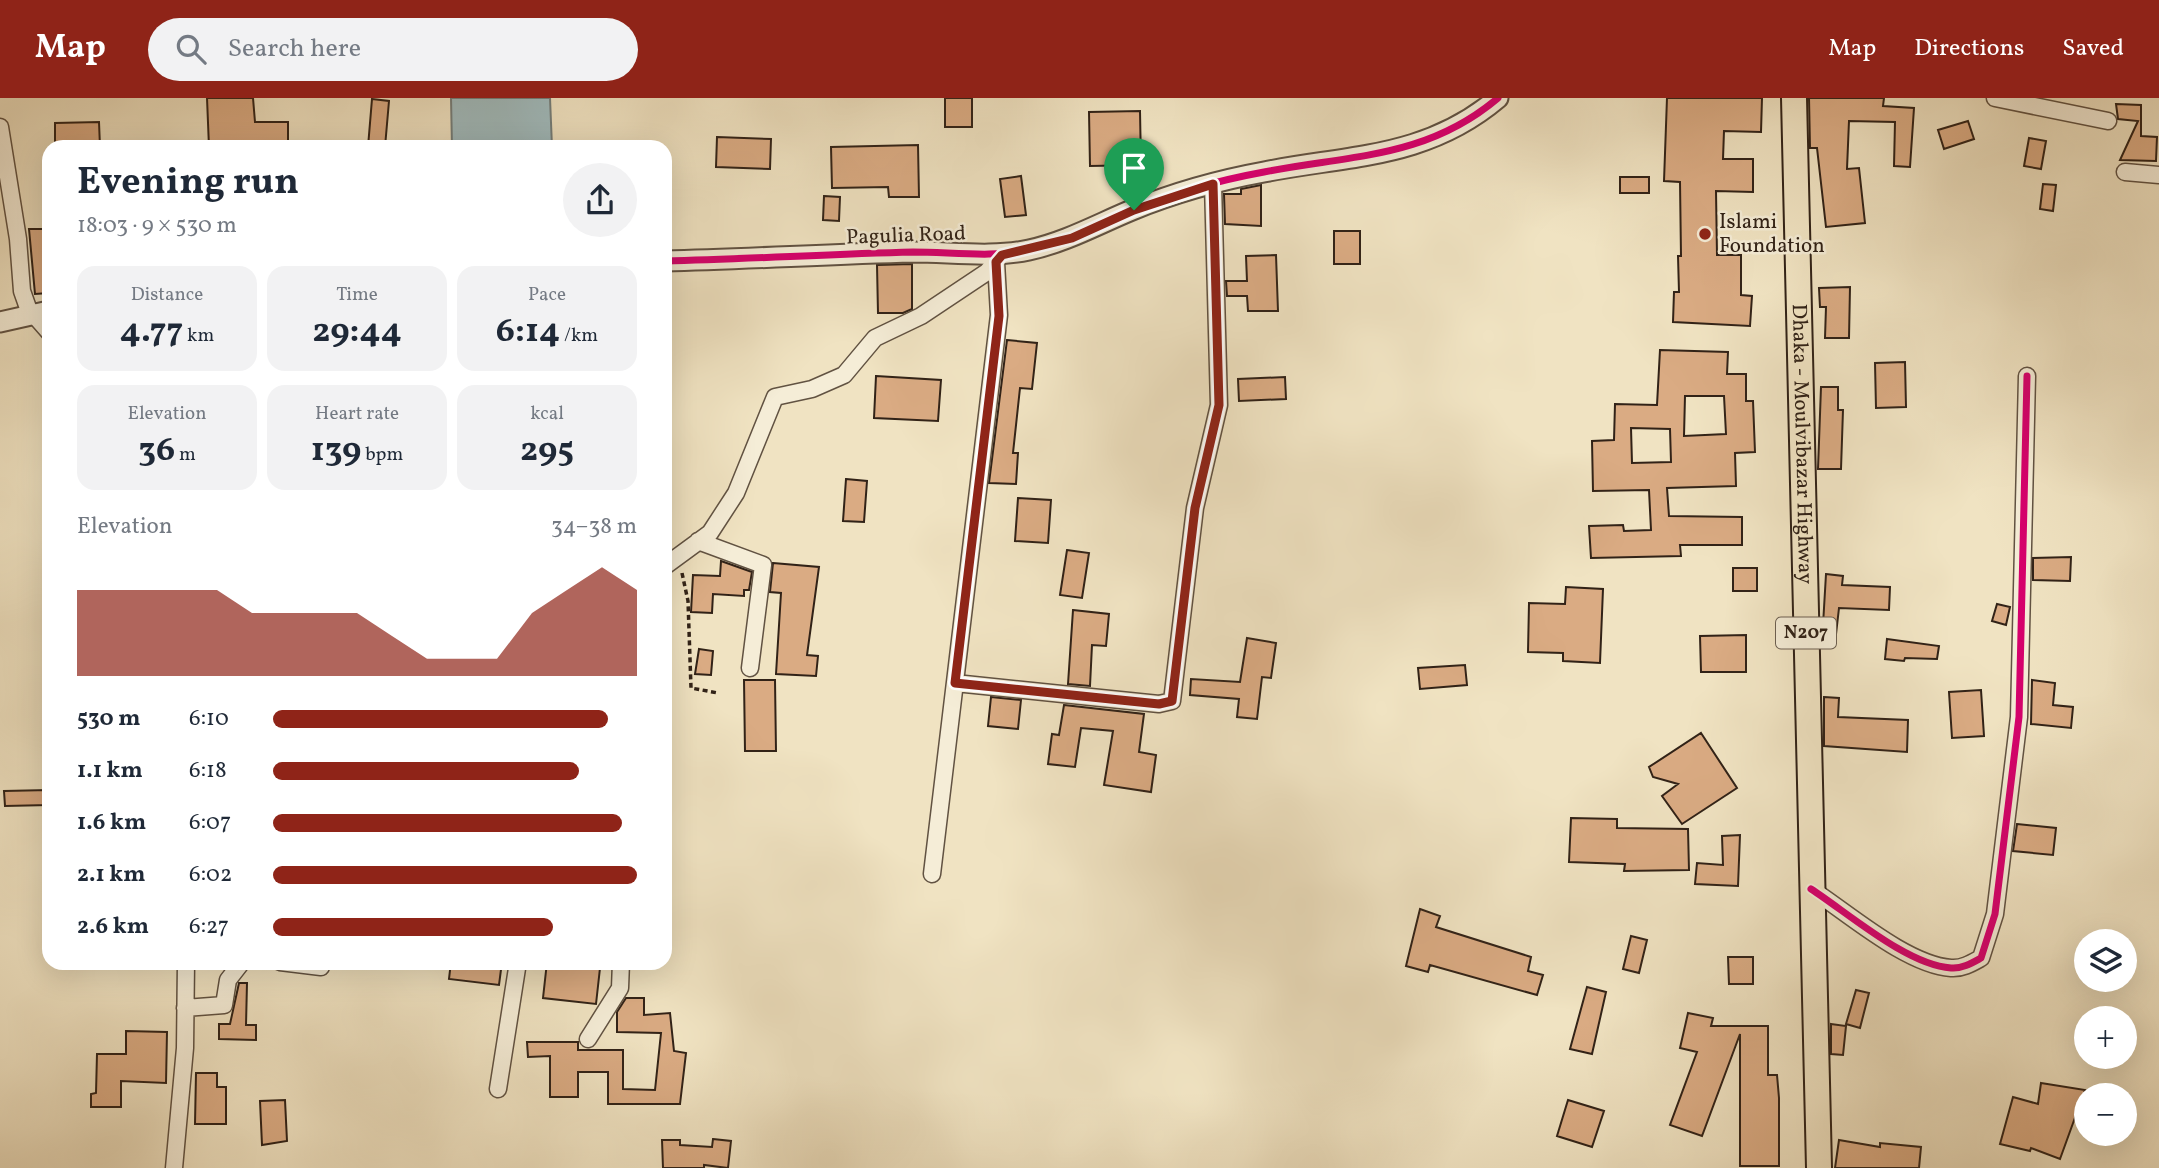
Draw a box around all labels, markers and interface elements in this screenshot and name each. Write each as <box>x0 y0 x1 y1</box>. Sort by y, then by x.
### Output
search box <box>148 18 638 81</box>
text: Map <box>35 26 106 72</box>
icon: search <box>172 30 210 68</box>
text: Search here <box>228 31 361 67</box>
text: Map <box>1828 32 1876 66</box>
text: Directions <box>1914 32 2024 66</box>
text: Saved <box>2062 32 2124 66</box>
pin <box>1104 138 1164 210</box>
icon: arrive <box>1115 149 1153 187</box>
text: Evening run <box>77 157 299 210</box>
button: share <box>563 163 637 237</box>
place label: Islami Foundation <box>1719 208 1825 261</box>
text: 18:03 · 9 × 530 m <box>77 210 237 242</box>
street label: Pagulia Road <box>846 219 966 253</box>
marker: Islami Foundation <box>1697 226 1713 242</box>
text: Distance <box>131 282 203 308</box>
text: Time <box>336 282 378 308</box>
text: Pace <box>528 282 566 308</box>
street label: Dhaka - Moulvibazar Highway <box>1784 303 1820 585</box>
text: 4.77 <box>120 308 183 356</box>
text: 29:44 <box>312 308 402 356</box>
text: 6:14 <box>496 308 560 356</box>
text: km <box>183 323 214 349</box>
text: /km <box>560 323 598 349</box>
text: Elevation <box>128 401 206 427</box>
text: Heart rate <box>315 401 399 427</box>
text: kcal <box>530 401 564 427</box>
text: 36 <box>138 427 175 475</box>
text: 139 <box>311 427 361 475</box>
text: 295 <box>520 427 574 475</box>
text: m <box>175 442 196 468</box>
text: bpm <box>361 442 403 468</box>
text: Elevation <box>77 511 173 543</box>
text: 34–38 m <box>551 511 637 543</box>
road number: N207 <box>1776 618 1836 648</box>
text: 530 m <box>77 703 140 735</box>
text: 6:10 <box>189 703 229 735</box>
text: 1.1 km <box>77 755 143 787</box>
text: 6:18 <box>189 755 227 787</box>
text: 1.6 km <box>77 807 146 839</box>
text: 6:07 <box>189 807 231 839</box>
text: 2.1 km <box>77 859 146 891</box>
text: 6:02 <box>189 859 232 891</box>
text: 2.6 km <box>77 911 149 943</box>
text: 6:27 <box>189 911 229 943</box>
map controls <box>2074 929 2137 1146</box>
button: layers <box>2074 929 2137 992</box>
button: + <box>2074 1006 2137 1069</box>
button: − <box>2074 1083 2137 1146</box>

